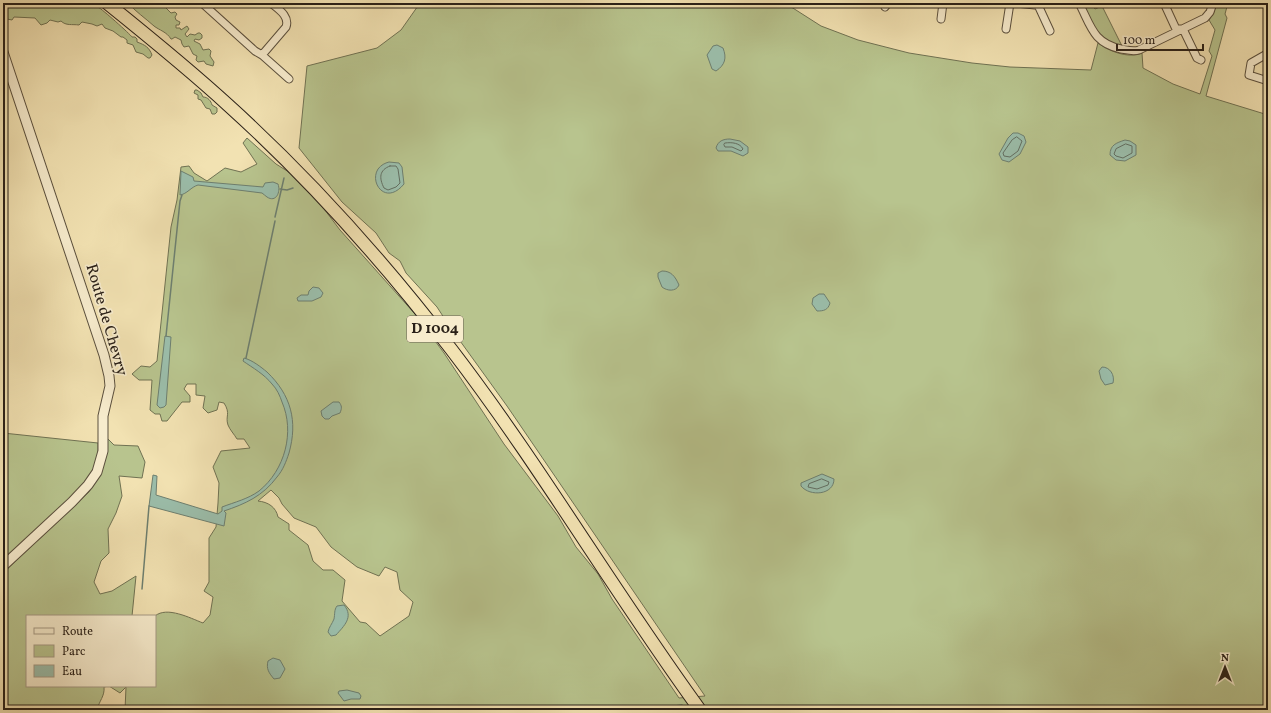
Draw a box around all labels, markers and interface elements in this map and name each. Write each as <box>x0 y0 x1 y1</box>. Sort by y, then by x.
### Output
scale bar <box>1117 26 1203 52</box>
text: 100 m <box>1123 33 1156 49</box>
street label: Route de Chevry <box>80 261 133 379</box>
road number: D 1004 <box>407 316 463 342</box>
legend <box>26 615 156 687</box>
text: Route <box>62 624 93 640</box>
text: Parc <box>62 644 85 660</box>
north arrow <box>1205 647 1245 687</box>
text: N <box>1221 651 1229 666</box>
text: Eau <box>62 664 82 680</box>

